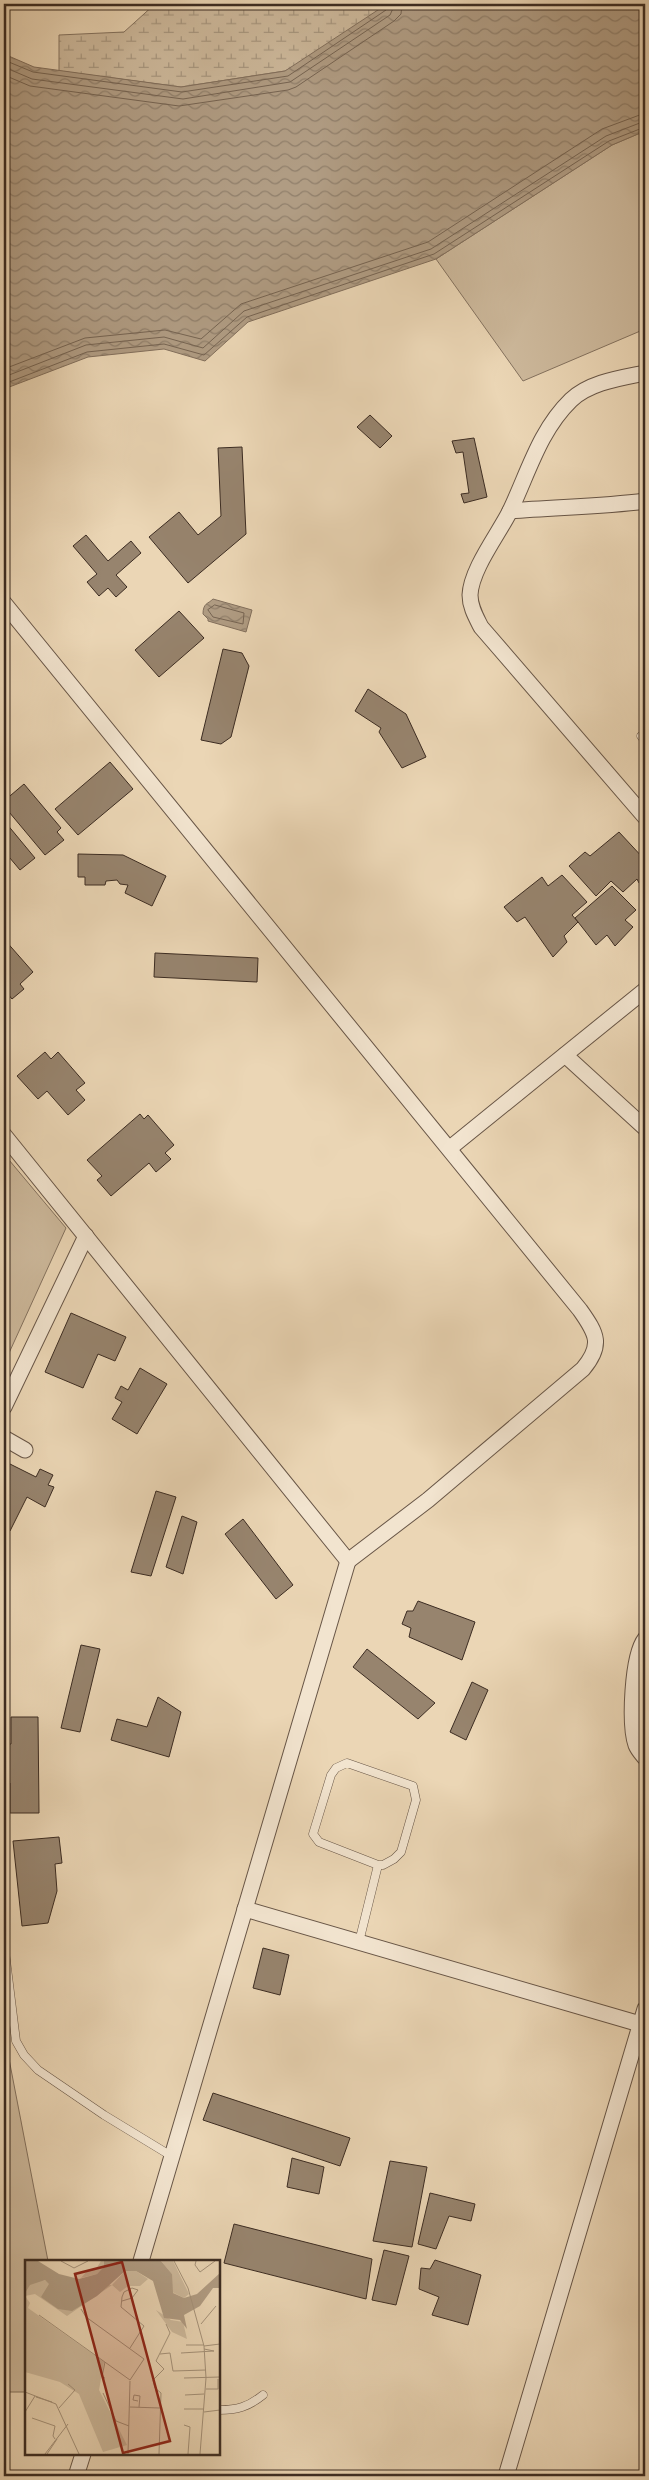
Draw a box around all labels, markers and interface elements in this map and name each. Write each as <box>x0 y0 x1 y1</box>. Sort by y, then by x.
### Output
inset map <box>25 2260 220 2455</box>

